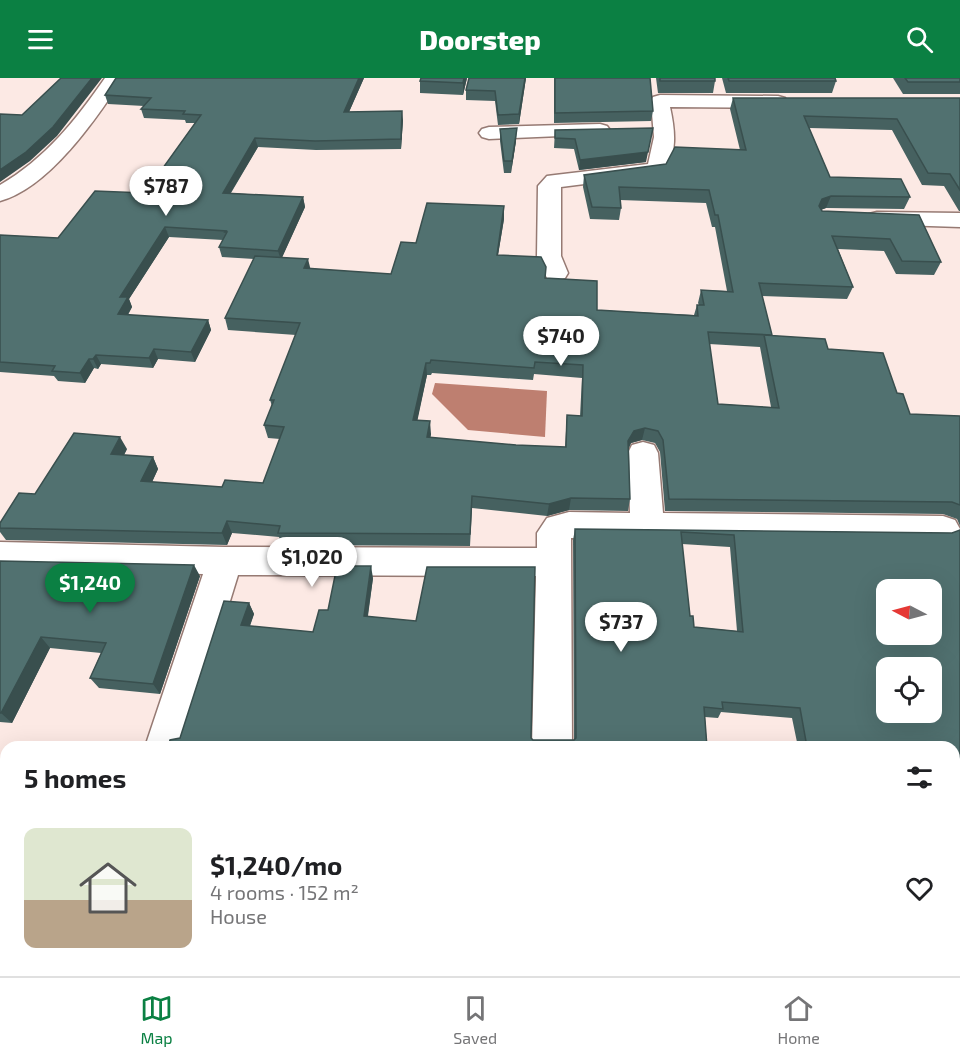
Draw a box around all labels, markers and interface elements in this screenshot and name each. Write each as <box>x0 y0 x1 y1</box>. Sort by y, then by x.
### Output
icon: menu <box>24 23 57 56</box>
text: Doorstep <box>419 23 541 55</box>
icon: search <box>903 23 936 56</box>
pin: $787 <box>130 166 202 217</box>
text: $787 <box>143 173 189 197</box>
pin: $740 <box>525 316 597 367</box>
text: $740 <box>537 323 585 347</box>
pin: $1,020 <box>263 537 361 588</box>
text: $1,020 <box>281 544 343 568</box>
pin: $1,240 <box>41 563 139 614</box>
text: $1,240 <box>59 570 121 594</box>
north arrow <box>876 579 942 645</box>
map controls <box>876 579 942 723</box>
pin: $737 <box>585 602 657 653</box>
text: $737 <box>599 609 643 633</box>
button: locate <box>876 657 942 723</box>
icon: filters <box>903 761 936 794</box>
text: 5 homes <box>24 762 126 793</box>
text: $1,240/mo <box>210 849 342 880</box>
icon: home <box>72 852 144 924</box>
icon: heart <box>903 872 936 905</box>
text: 4 rooms · 152 m² <box>210 880 359 904</box>
text: House <box>210 904 267 928</box>
tab: Map <box>140 992 173 1047</box>
tab: Saved <box>453 992 497 1047</box>
tab: Home <box>777 992 820 1047</box>

